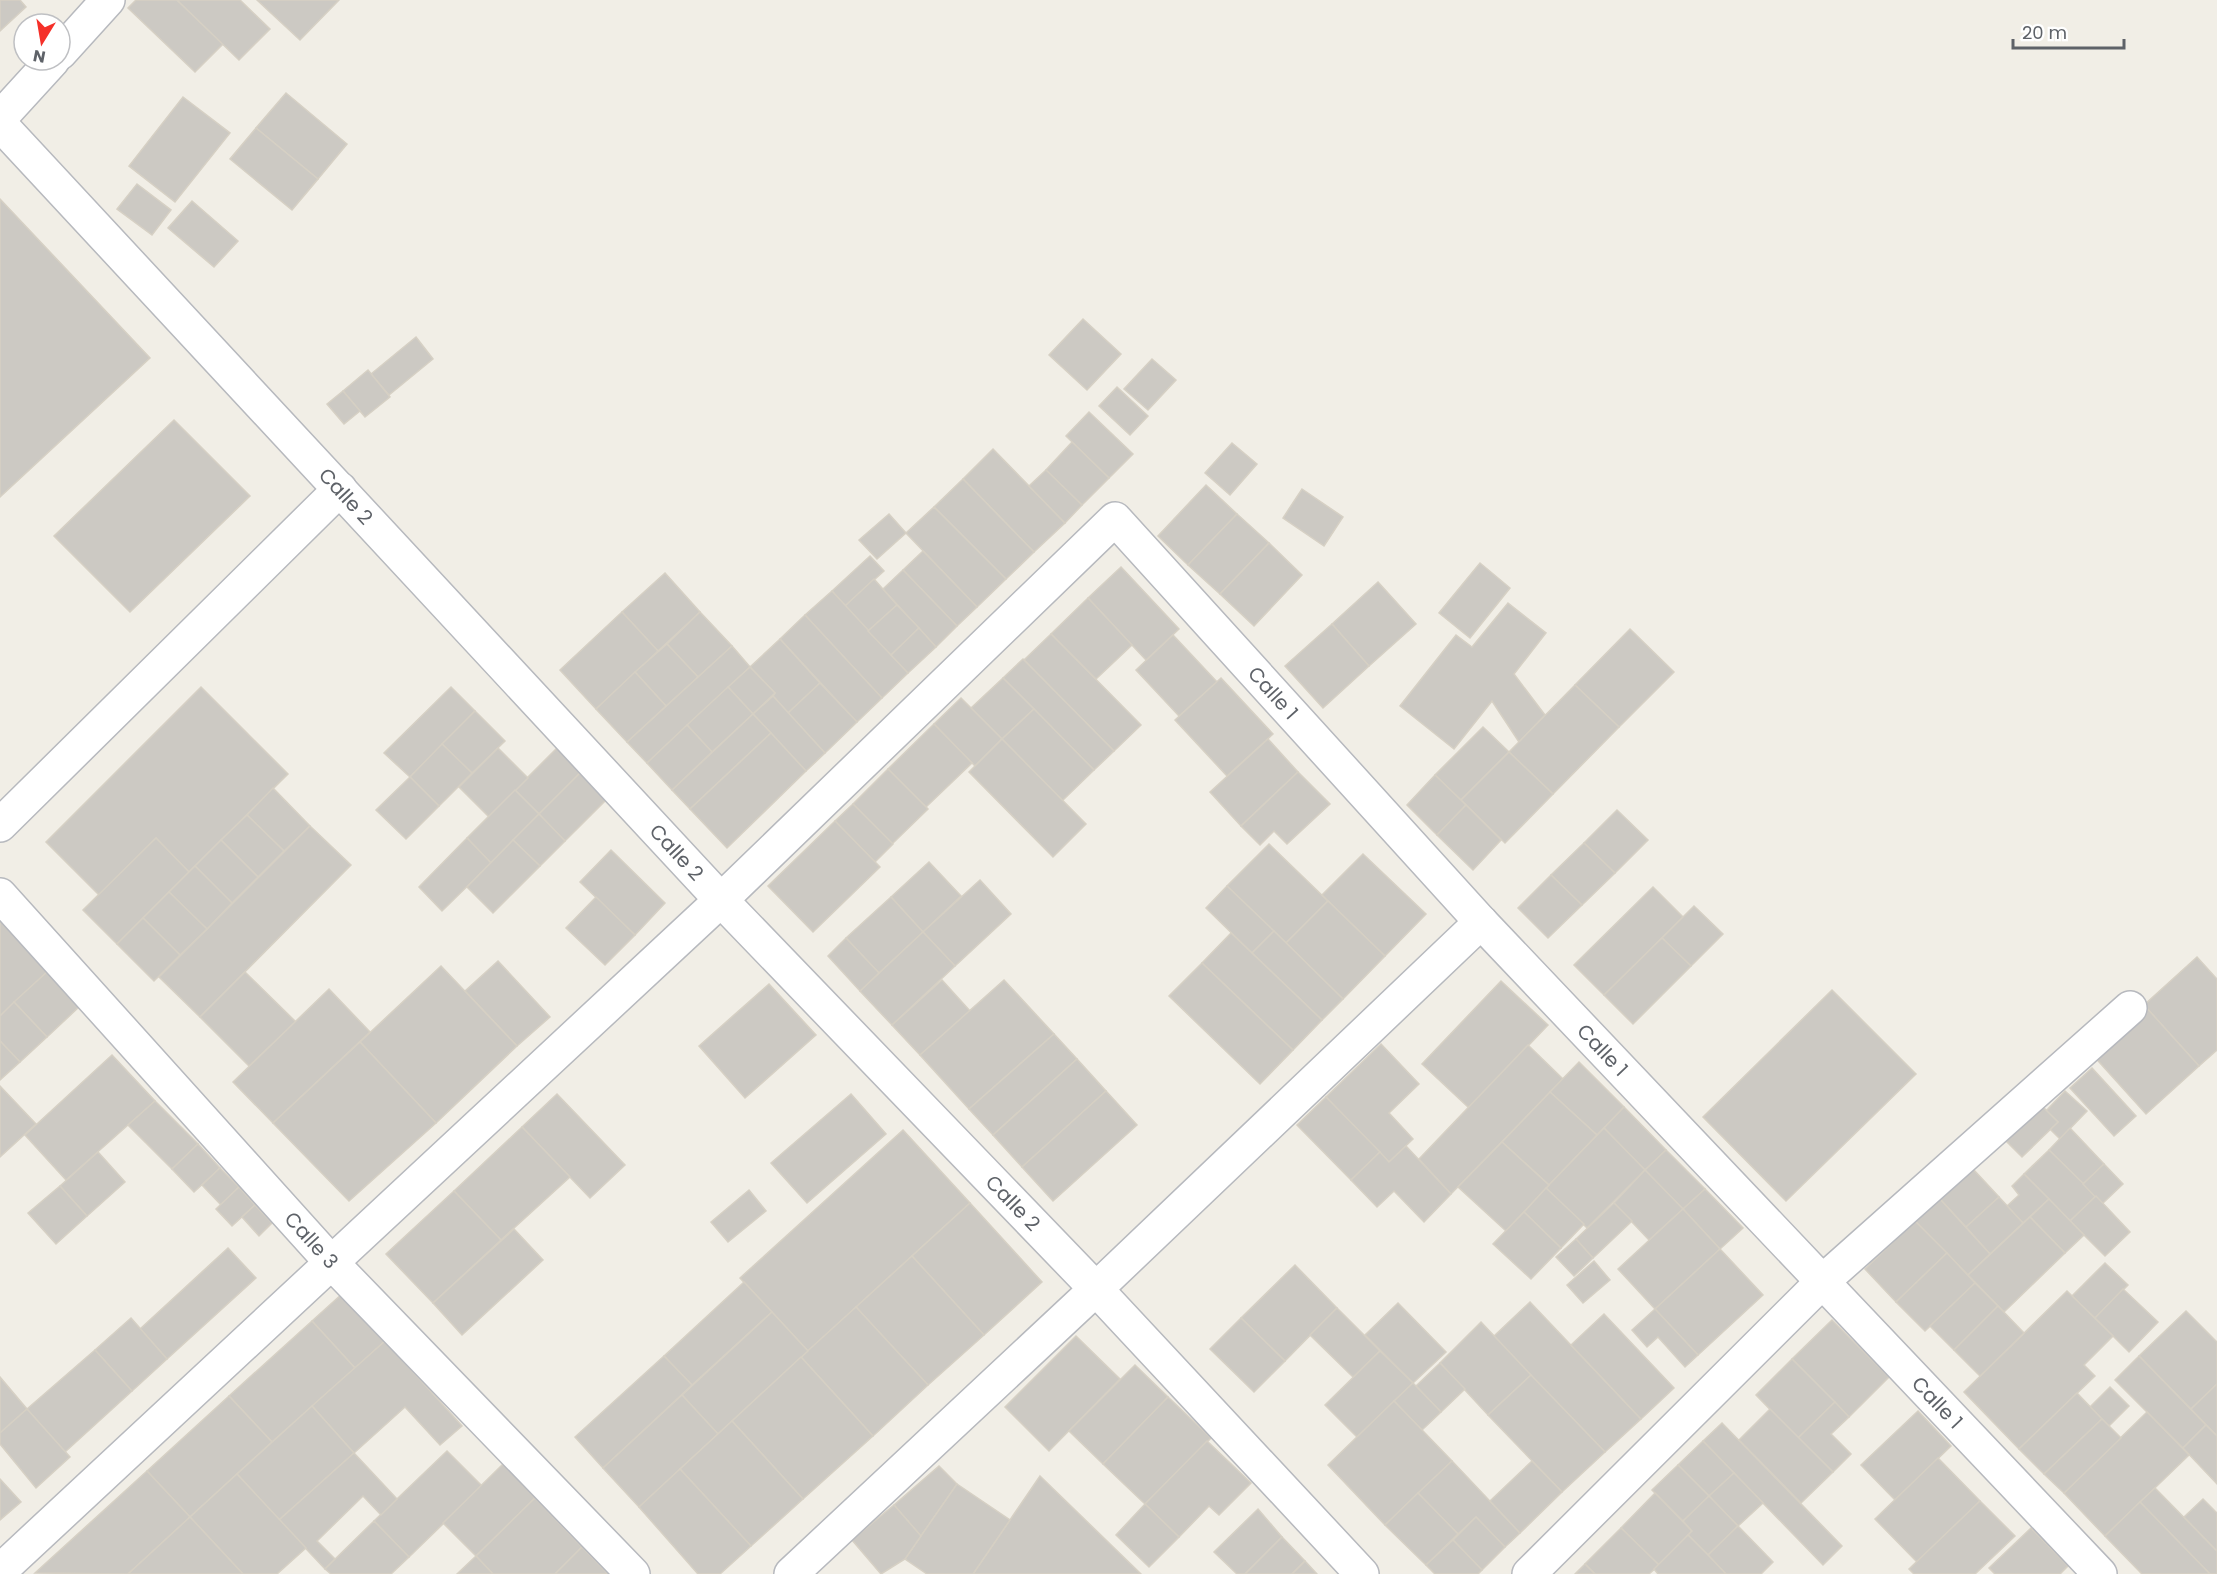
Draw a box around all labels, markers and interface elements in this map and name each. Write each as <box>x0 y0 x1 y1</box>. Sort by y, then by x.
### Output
north arrow <box>12 12 72 72</box>
scale bar <box>2013 12 2124 50</box>
text: 20 m <box>2022 20 2067 45</box>
text: N <box>31 44 47 69</box>
street label: Calle 2 <box>312 462 379 531</box>
street label: Calle 1 <box>1241 660 1305 726</box>
street label: Calle 2 <box>643 818 710 887</box>
street label: Calle 1 <box>1571 1018 1634 1083</box>
street label: Calle 2 <box>979 1169 1047 1237</box>
street label: Calle 3 <box>278 1206 345 1275</box>
street label: Calle 1 <box>1905 1370 1969 1435</box>

